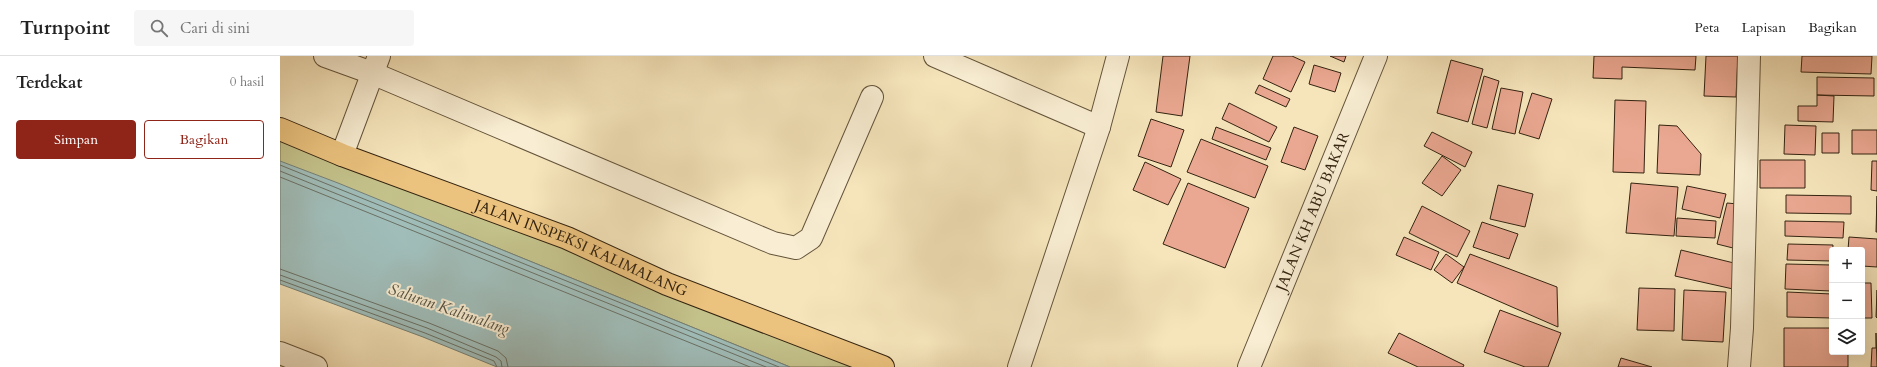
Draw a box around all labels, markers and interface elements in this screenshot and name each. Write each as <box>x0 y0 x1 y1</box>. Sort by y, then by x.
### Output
search box <box>134 10 414 46</box>
text: Turnpoint <box>20 15 110 41</box>
icon: search <box>148 17 170 39</box>
text: Cari di sini <box>180 18 250 38</box>
text: Peta <box>1694 18 1720 37</box>
text: Lapisan <box>1742 18 1786 37</box>
text: Bagikan <box>1808 18 1857 37</box>
text: Terdekat <box>16 71 82 94</box>
text: 0 hasil <box>230 73 264 91</box>
button: Simpan <box>16 120 136 159</box>
button: Bagikan <box>144 120 264 159</box>
street label: JALAN KH ABU BAKAR <box>1270 128 1354 296</box>
street label: JALAN INSPEKSI KALIMALANG <box>470 194 691 301</box>
map controls <box>1829 247 1865 355</box>
button: + <box>1829 247 1865 283</box>
water label: Saluran Kalimalang <box>386 278 513 340</box>
button: − <box>1829 283 1865 319</box>
button: layers <box>1829 319 1865 355</box>

